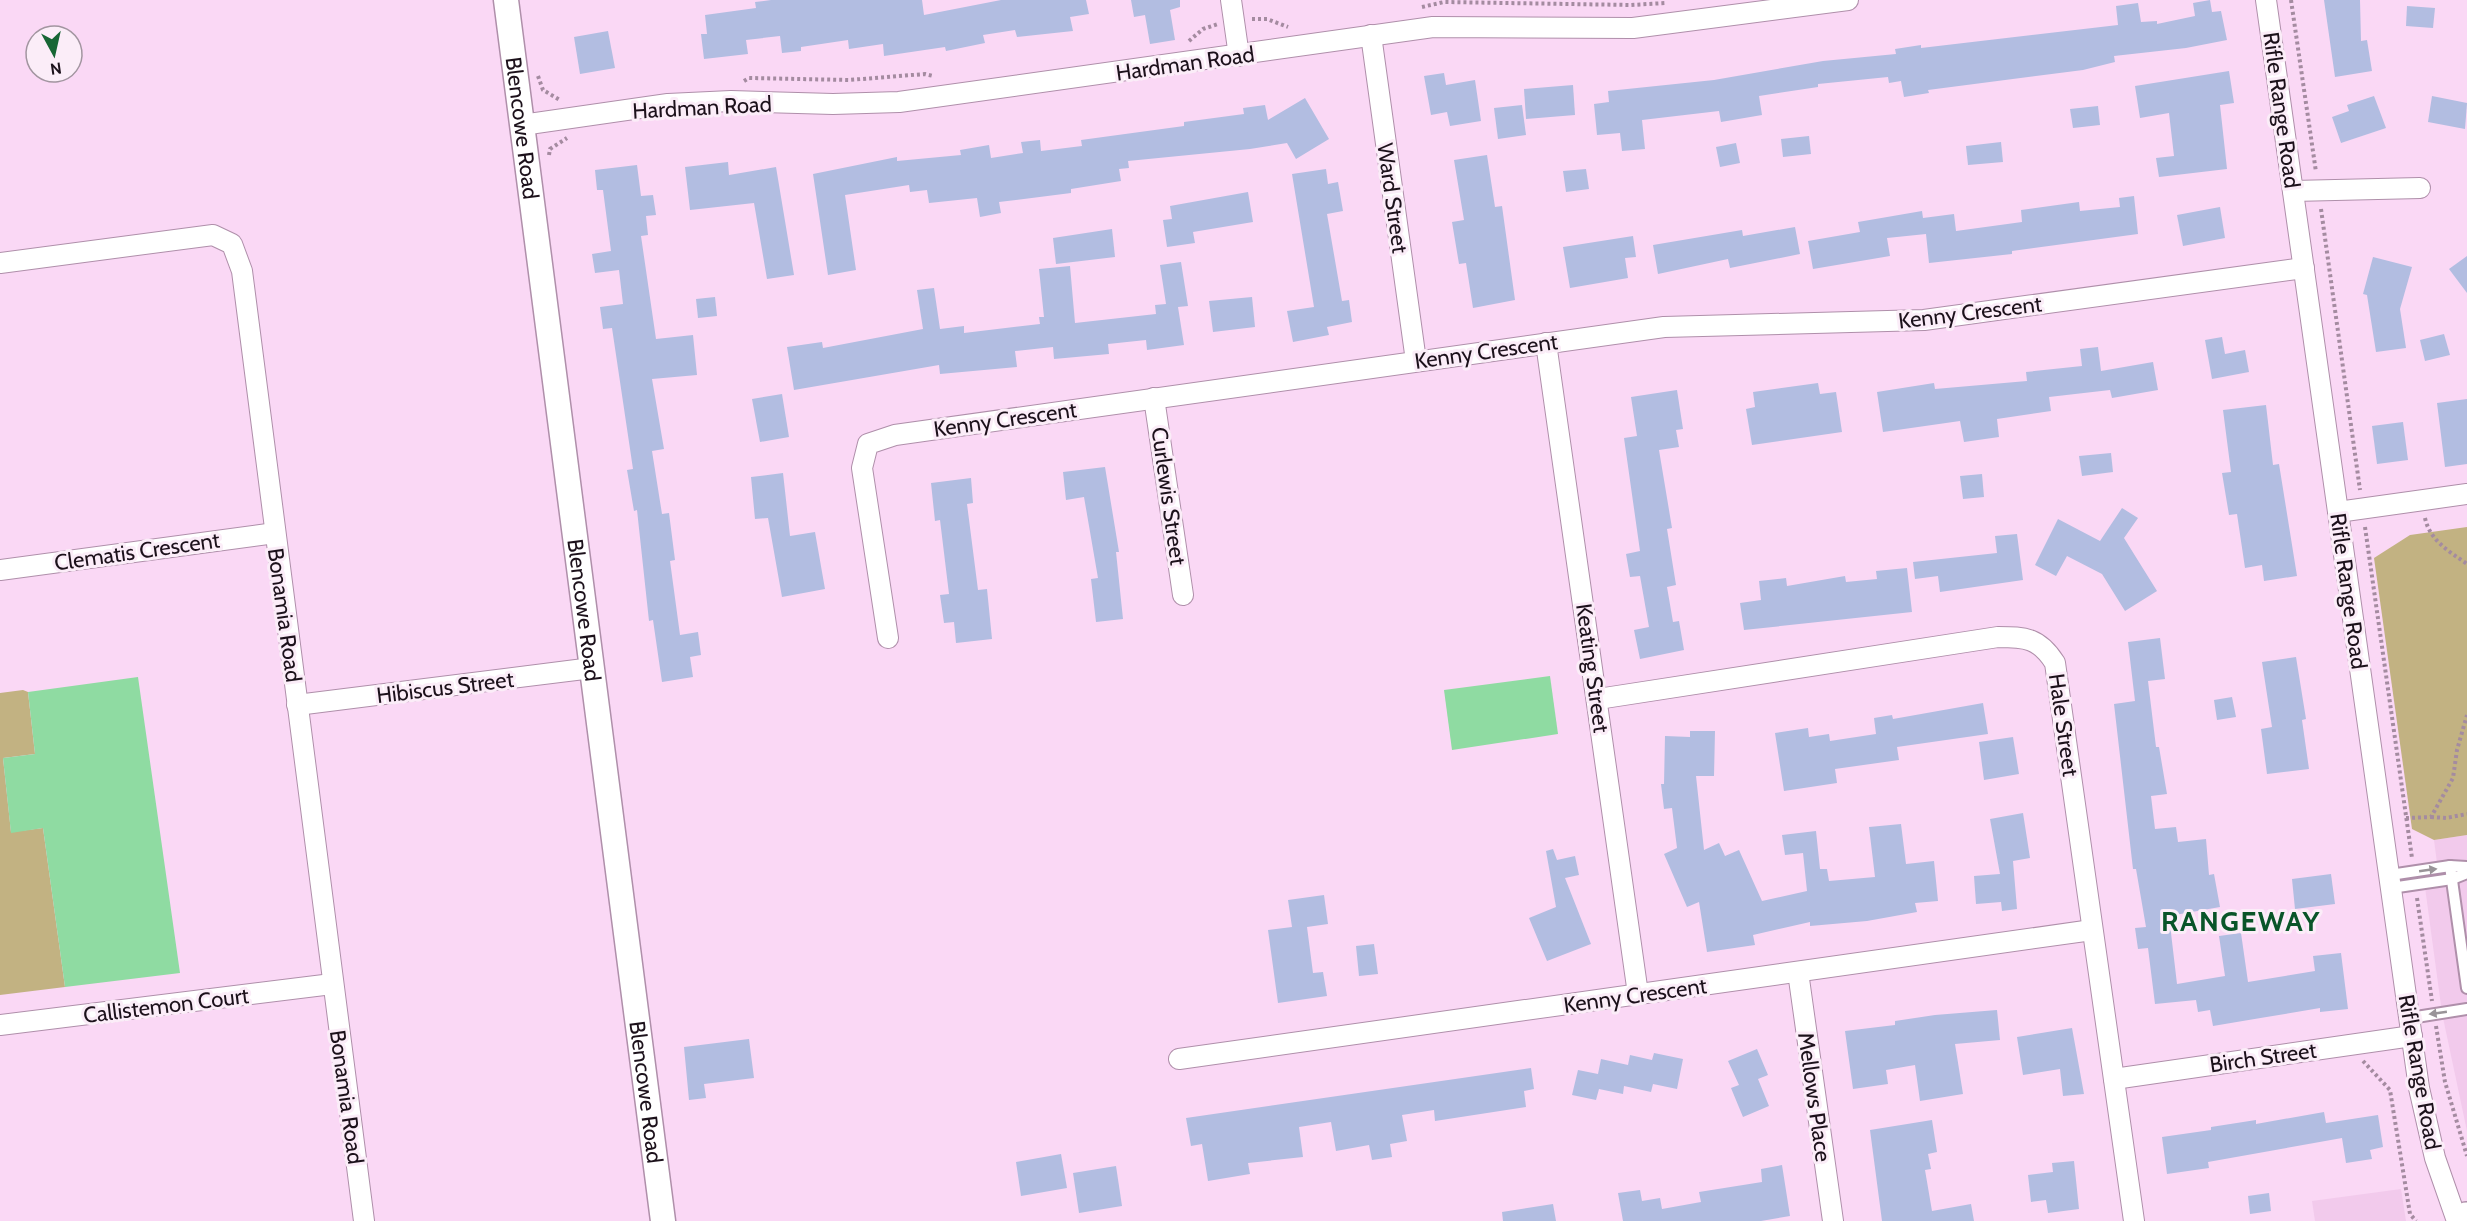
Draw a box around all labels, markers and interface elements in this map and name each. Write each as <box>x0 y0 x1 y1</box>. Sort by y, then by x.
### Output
north arrow <box>24 24 84 84</box>
street label: Rifle Range Road <box>2257 30 2306 190</box>
street label: Hardman Road <box>1114 40 1256 87</box>
street label: Blencowe Road <box>499 55 544 201</box>
text: N <box>49 58 63 79</box>
street label: Hardman Road <box>632 90 772 125</box>
street label: Ward Street <box>1371 141 1414 255</box>
street label: Kenny Crescent <box>1897 290 2044 335</box>
street label: Kenny Crescent <box>1413 328 1560 375</box>
street label: Kenny Crescent <box>932 396 1079 443</box>
street label: Curlewis Street <box>1145 425 1192 567</box>
street label: Rifle Range Road <box>2324 511 2373 671</box>
street label: Clematis Crescent <box>53 526 222 576</box>
street label: Blencowe Road <box>561 537 606 683</box>
street label: Bonamia Road <box>262 546 307 684</box>
street label: Keating Street <box>1570 602 1615 735</box>
street label: Hibiscus Street <box>375 666 516 709</box>
street label: Hale Street <box>2043 672 2084 779</box>
one-way arrow <box>2419 865 2438 874</box>
district label: RANGEWAY <box>2161 904 2321 938</box>
street label: Kenny Crescent <box>1562 972 1709 1019</box>
street label: Callistemon Court <box>82 982 251 1029</box>
street label: Rifle Range Road <box>2393 992 2446 1152</box>
one-way arrow <box>2429 1009 2448 1018</box>
street label: Blencowe Road <box>623 1019 668 1165</box>
street label: Bonamia Road <box>324 1028 369 1166</box>
street label: Mellows Place <box>1792 1031 1837 1164</box>
street label: Birch Street <box>2208 1037 2319 1078</box>

